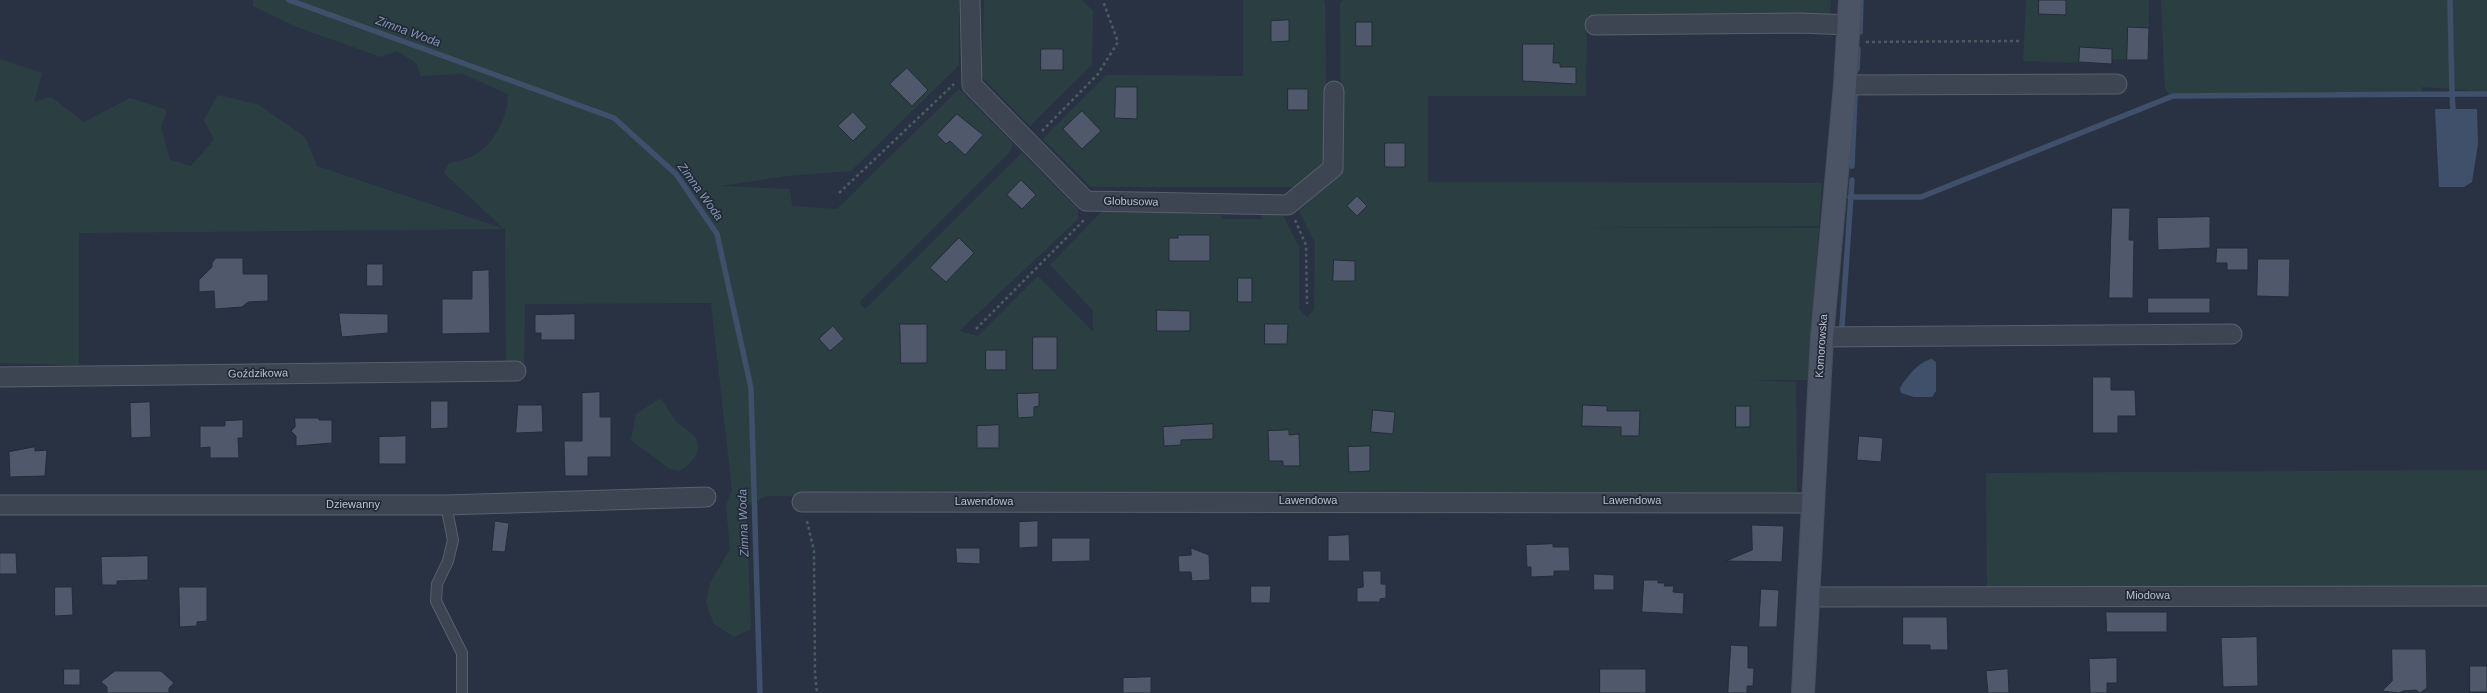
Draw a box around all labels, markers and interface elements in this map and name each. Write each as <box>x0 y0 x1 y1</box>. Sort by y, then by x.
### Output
water label: Zimna Woda <box>374 14 442 50</box>
water label: Zimna Woda <box>674 160 726 224</box>
street label: Globusowa <box>1103 195 1159 209</box>
street label: Komorowska <box>1813 314 1831 378</box>
street label: Goździkowa <box>228 367 288 381</box>
water label: Zimna Woda <box>736 489 752 557</box>
street label: Lawendowa <box>1279 494 1337 508</box>
street label: Lawendowa <box>1603 494 1661 508</box>
street label: Lawendowa <box>955 495 1013 509</box>
street label: Dziewanny <box>326 498 380 512</box>
street label: Miodowa <box>2126 589 2170 603</box>

